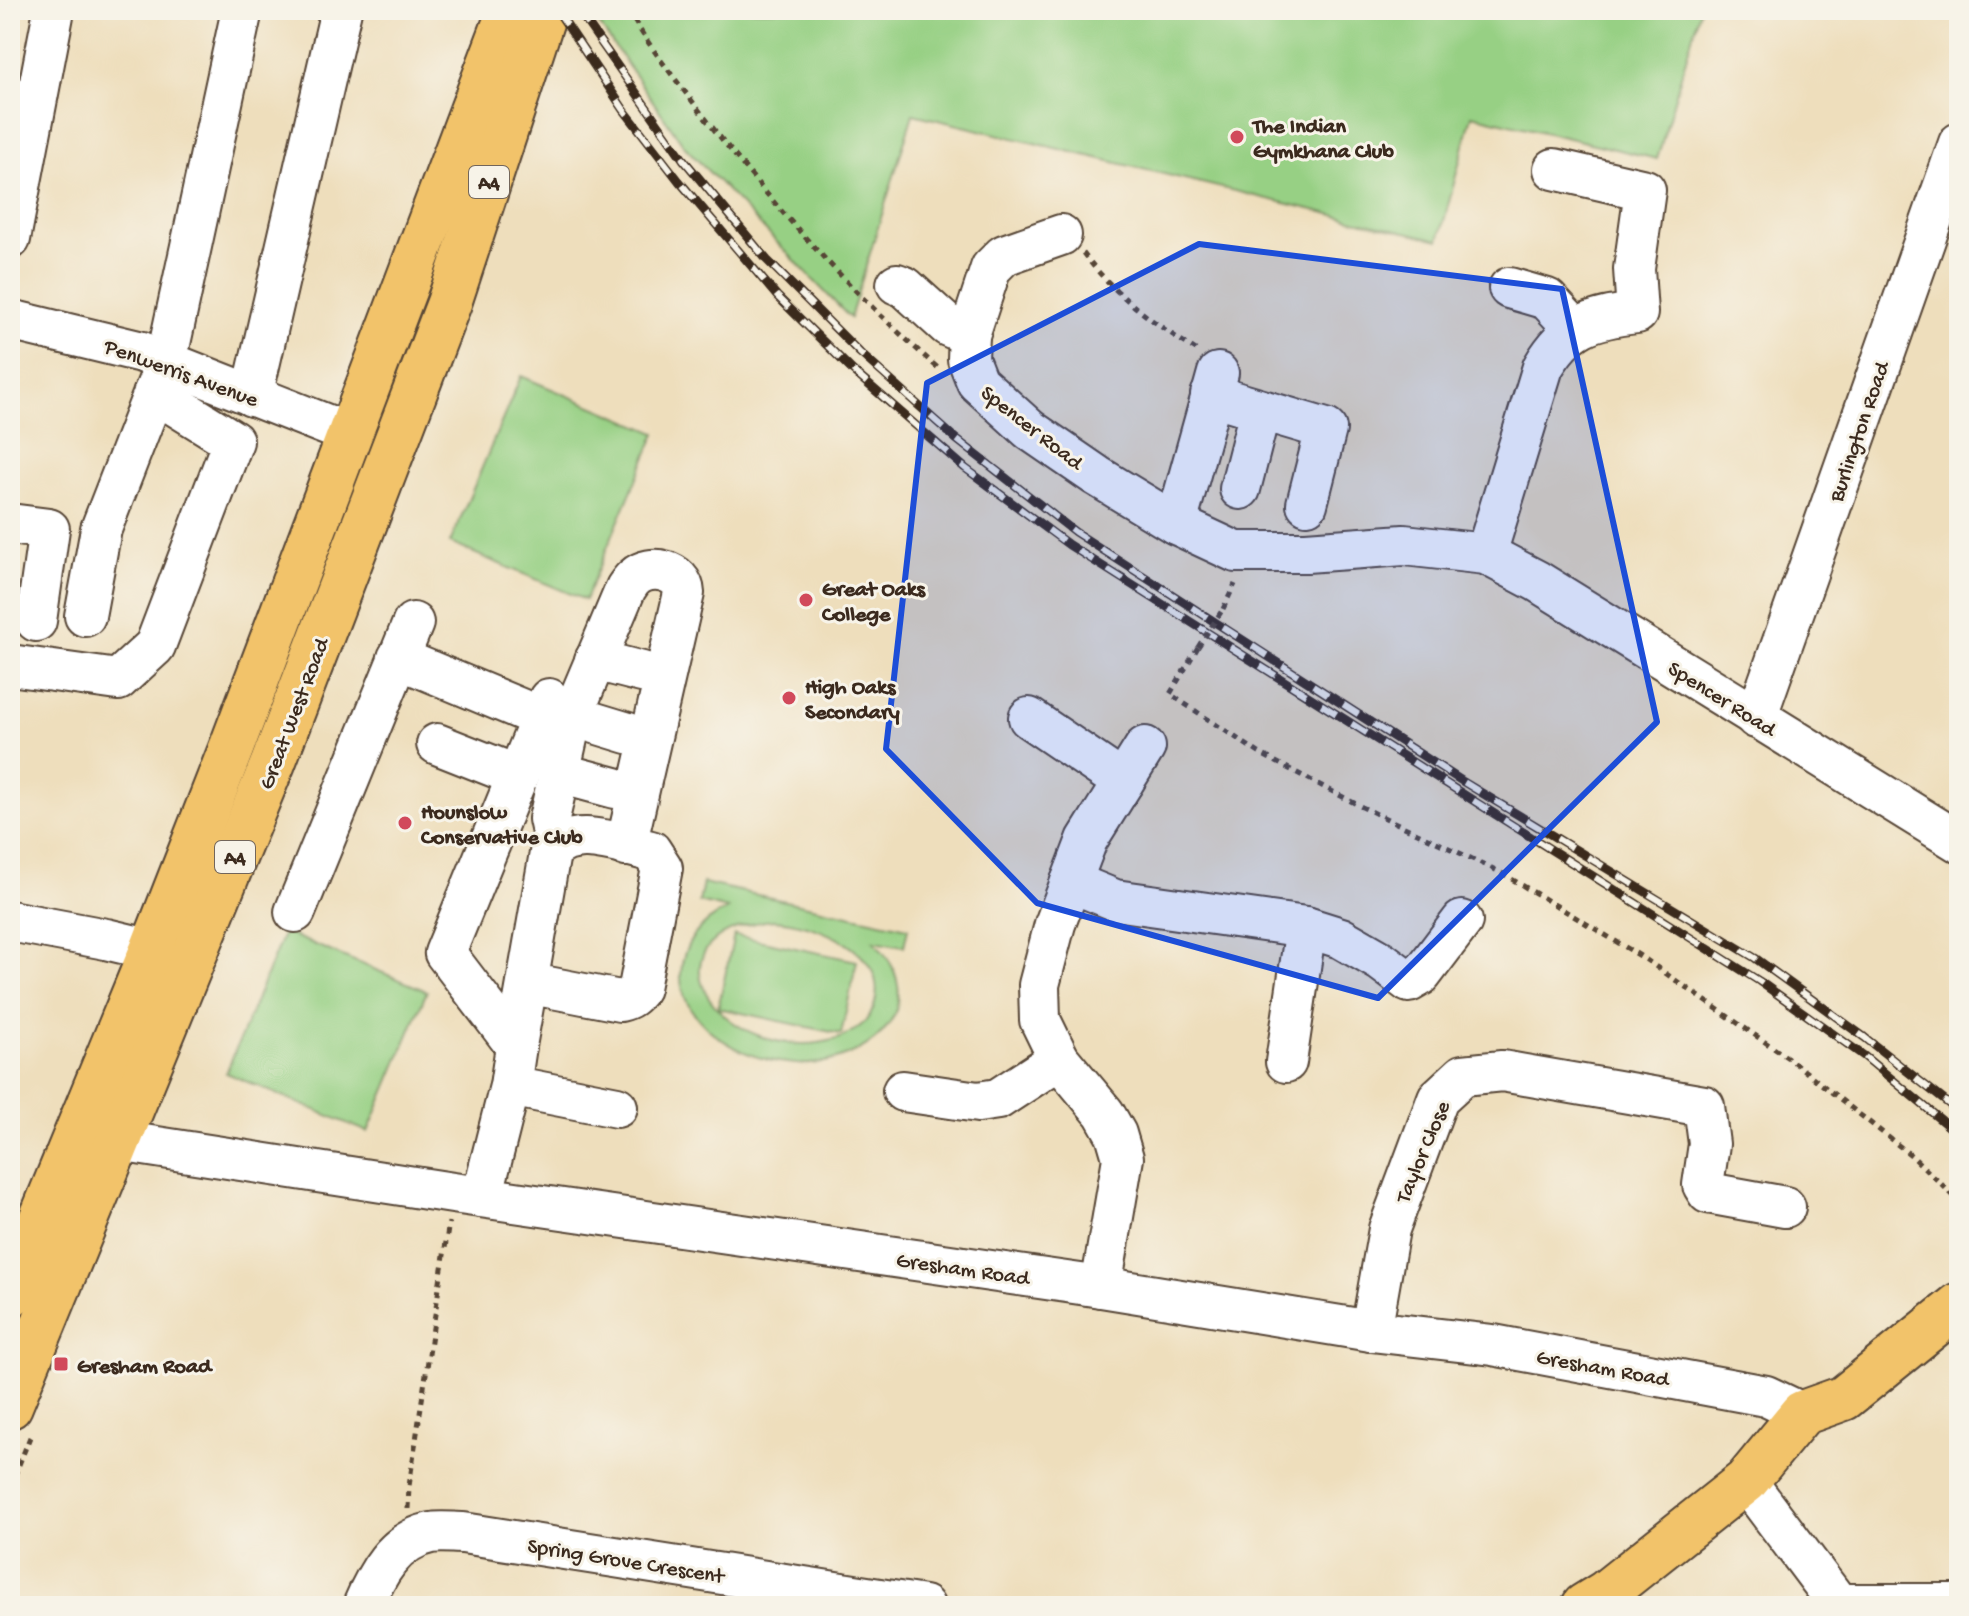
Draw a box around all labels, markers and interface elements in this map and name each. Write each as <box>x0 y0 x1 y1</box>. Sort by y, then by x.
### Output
place label: The Indian Gymkhana Club <box>1251 115 1394 166</box>
marker: The Indian Gymkhana Club <box>1228 128 1246 146</box>
road number: A4 <box>469 166 509 198</box>
street label: Penwerris Avenue <box>99 334 262 415</box>
street label: Burlington Road <box>1824 357 1898 507</box>
street label: Spencer Road <box>974 381 1089 478</box>
place label: Great Oaks College <box>821 578 927 629</box>
marker: Great Oaks College <box>797 591 815 609</box>
street label: Great West Road <box>255 633 337 794</box>
street label: Spencer Road <box>1662 657 1782 745</box>
place label: High Oaks Secondary <box>805 676 900 727</box>
marker: High Oaks Secondary <box>780 689 798 707</box>
place label: Hounslow Conservative Club <box>420 801 583 852</box>
marker: Hounslow Conservative Club <box>396 814 414 832</box>
road number: A4 <box>215 841 255 873</box>
street label: Taylor Close <box>1391 1097 1458 1209</box>
street label: Gresham Road <box>894 1249 1033 1293</box>
street label: Gresham Road <box>1534 1345 1673 1395</box>
marker: Gresham Road <box>52 1355 70 1373</box>
place label: Gresham Road <box>77 1355 213 1381</box>
street label: Spring Grove Crescent <box>525 1535 727 1592</box>

